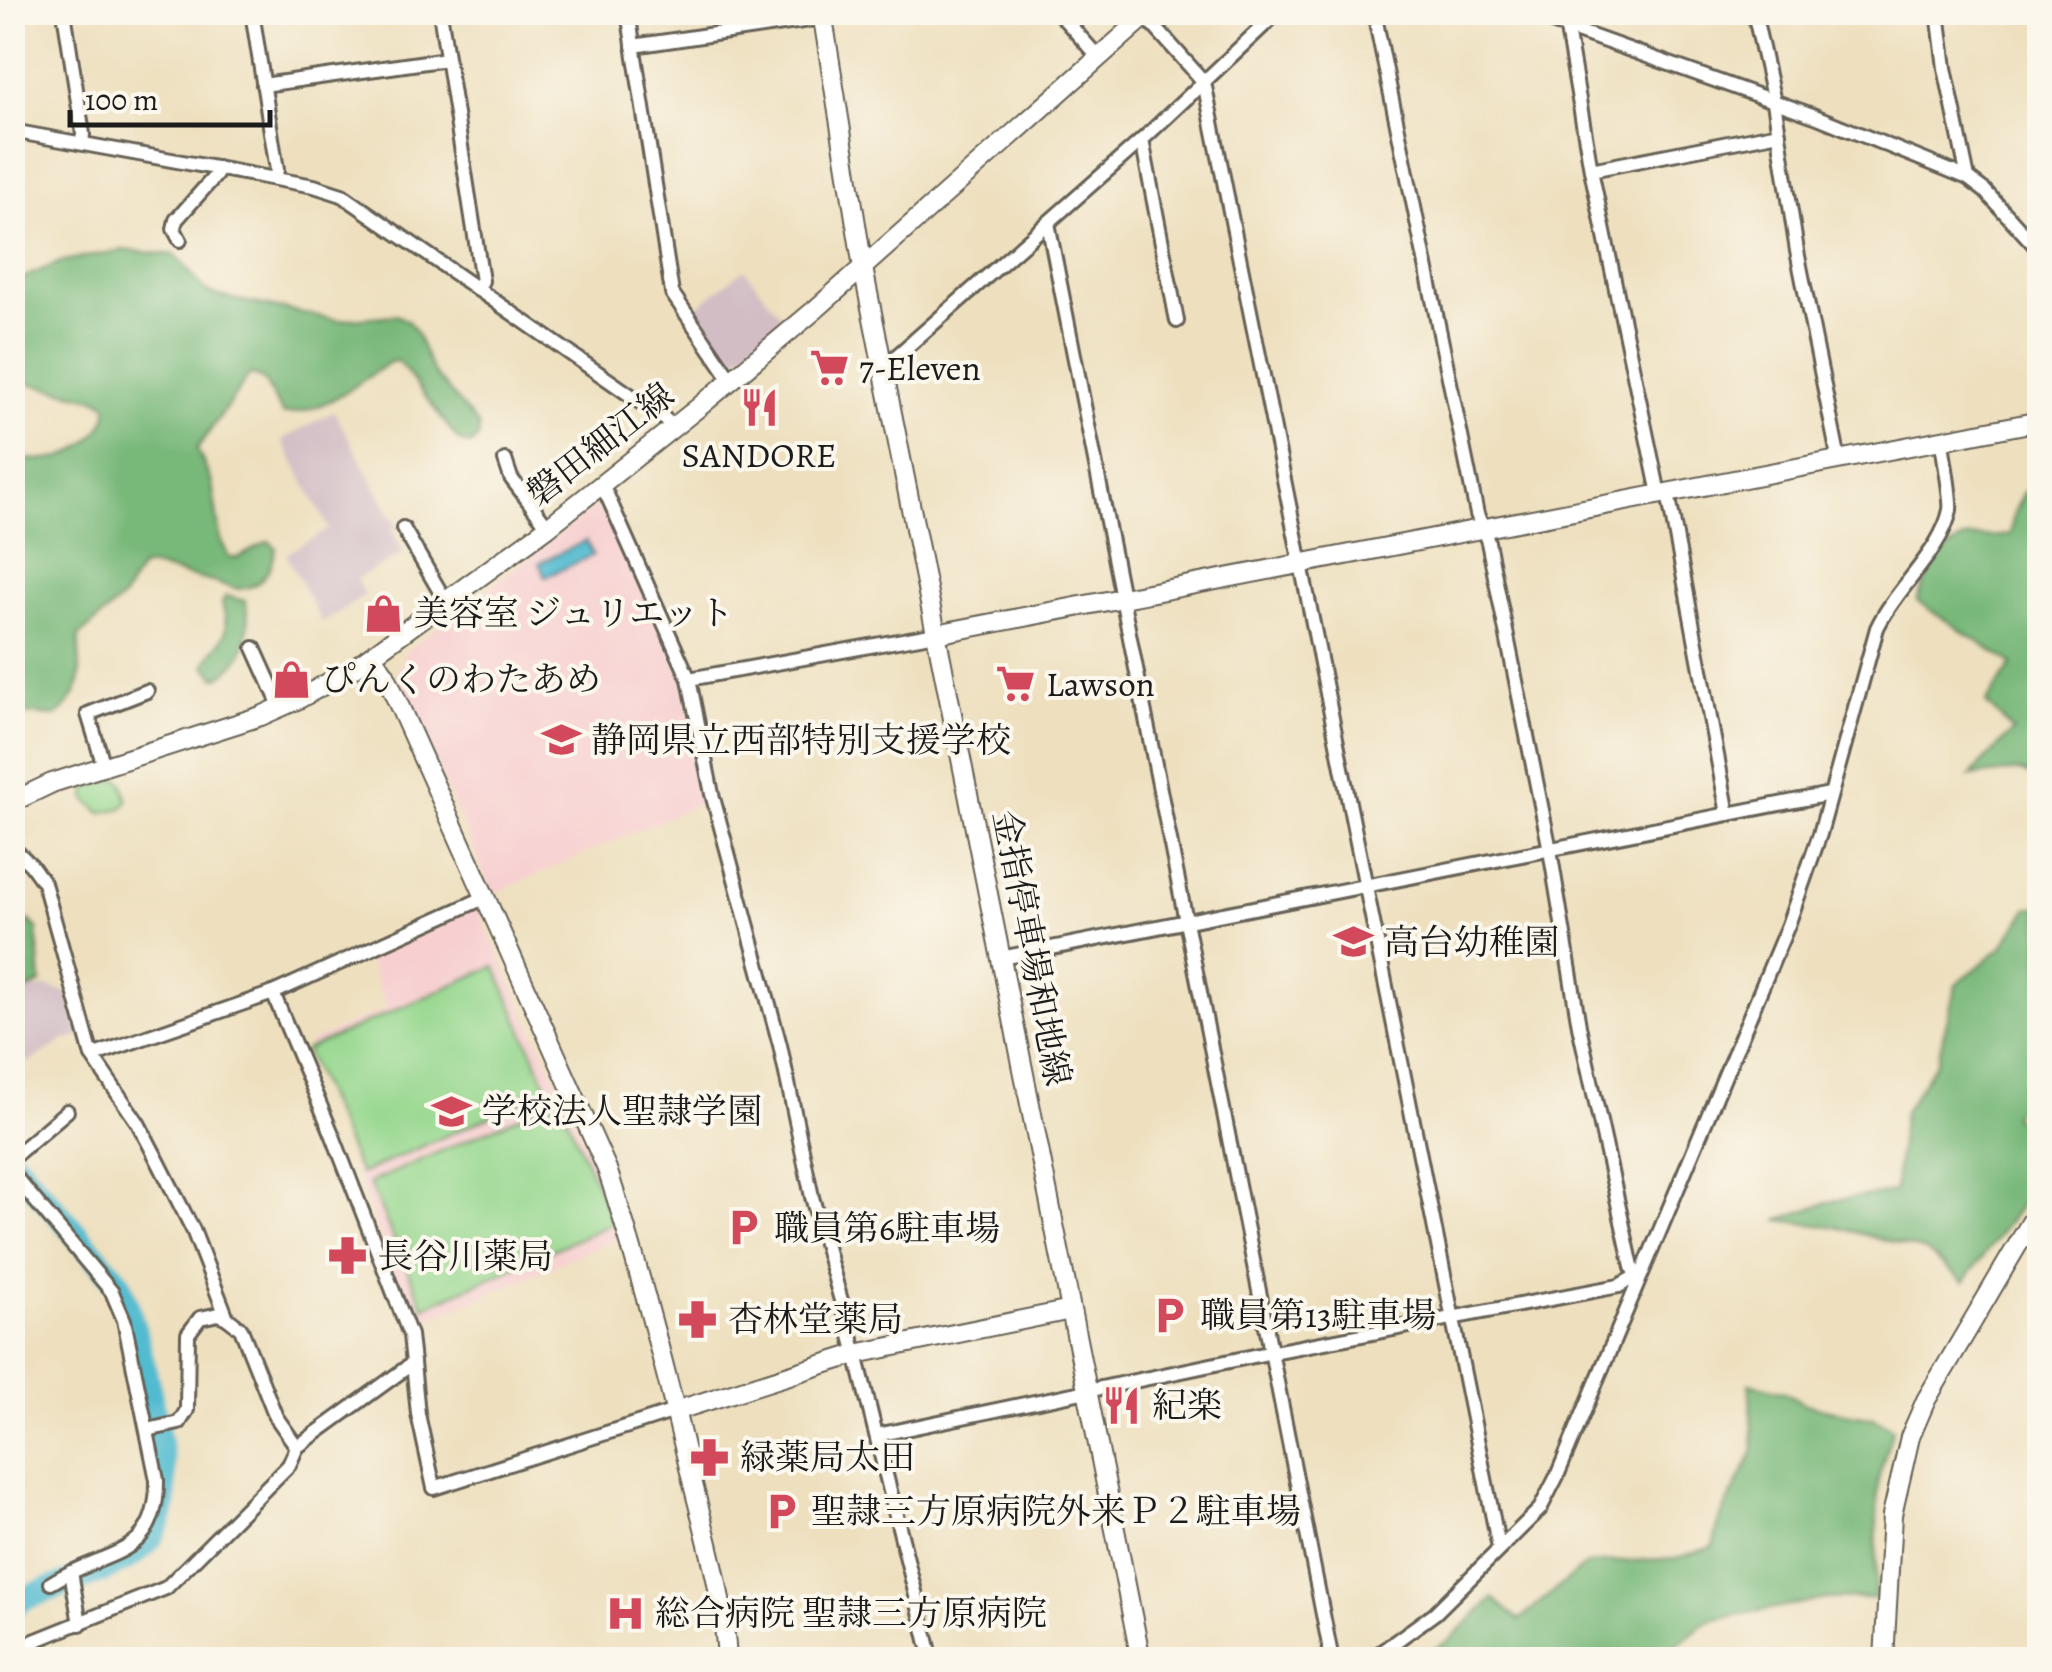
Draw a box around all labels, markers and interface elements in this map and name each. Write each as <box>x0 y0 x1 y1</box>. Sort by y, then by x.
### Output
scale bar <box>70 65 270 127</box>
text: 100 m <box>85 80 158 120</box>
place label: 7-Eleven <box>859 344 981 392</box>
supermarket icon: 7-Eleven <box>808 347 850 389</box>
street label: 磐田細江線 <box>516 371 684 517</box>
restaurant icon: SANDORE <box>738 387 780 429</box>
place label: SANDORE <box>681 431 837 479</box>
place label: 美容室 ジュリエット <box>414 589 734 637</box>
shop icon: 美容室 ジュリエット <box>363 592 405 634</box>
place label: ぴんくのわたあめ <box>321 655 601 703</box>
shop icon: ぴんくのわたあめ <box>270 658 312 700</box>
place label: Lawson <box>1046 660 1155 708</box>
supermarket icon: Lawson <box>995 663 1037 705</box>
place label: 静岡県立西部特別支援学校 <box>591 716 1011 764</box>
school or university icon: 静岡県立西部特別支援学校 <box>540 719 582 761</box>
street label: 金指停車場和地線 <box>982 806 1082 1090</box>
place label: 高台幼稚園 <box>1384 918 1559 966</box>
school or university icon: 高台幼稚園 <box>1333 921 1375 963</box>
place label: 学校法人聖隷学園 <box>482 1087 762 1135</box>
school or university icon: 学校法人聖隷学園 <box>431 1090 473 1132</box>
place label: 職員第6駐車場 <box>774 1204 1000 1252</box>
parking icon: 職員第6駐車場 <box>723 1207 765 1249</box>
place label: 長谷川薬局 <box>378 1232 553 1280</box>
pharmacy icon: 長谷川薬局 <box>327 1235 369 1277</box>
place label: 職員第13駐車場 <box>1200 1291 1437 1339</box>
parking icon: 職員第13駐車場 <box>1149 1294 1191 1336</box>
place label: 杏林堂薬局 <box>728 1295 903 1343</box>
pharmacy icon: 杏林堂薬局 <box>677 1298 719 1340</box>
place label: 紀楽 <box>1152 1381 1222 1429</box>
restaurant icon: 紀楽 <box>1101 1384 1143 1426</box>
place label: 緑薬局太田 <box>740 1433 915 1481</box>
pharmacy icon: 緑薬局太田 <box>689 1436 731 1478</box>
place label: 聖隷三方原病院外来Ｐ２駐車場 <box>811 1487 1301 1535</box>
parking icon: 聖隷三方原病院外来Ｐ２駐車場 <box>760 1490 802 1532</box>
place label: 総合病院 聖隷三方原病院 <box>655 1589 1047 1637</box>
hospital icon: 総合病院 聖隷三方原病院 <box>604 1592 646 1634</box>

